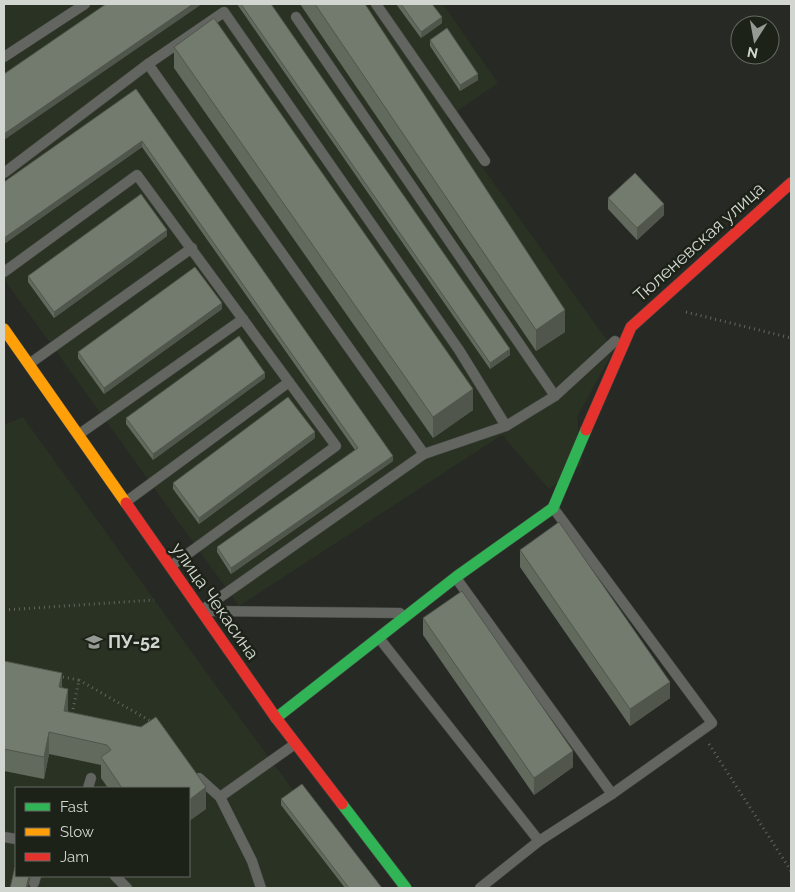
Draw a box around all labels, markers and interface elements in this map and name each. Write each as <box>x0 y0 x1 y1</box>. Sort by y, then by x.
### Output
north arrow <box>730 15 780 65</box>
text: N <box>746 44 759 62</box>
street label: Тюленевская улица <box>629 178 768 306</box>
street label: улица Чекасина <box>167 538 263 663</box>
place label: ПУ-52 <box>108 631 160 652</box>
school or university icon: ПУ-52 <box>84 632 104 652</box>
legend <box>15 787 190 877</box>
text: Fast <box>60 798 88 816</box>
text: Slow <box>60 823 94 841</box>
text: Jam <box>60 848 89 866</box>

